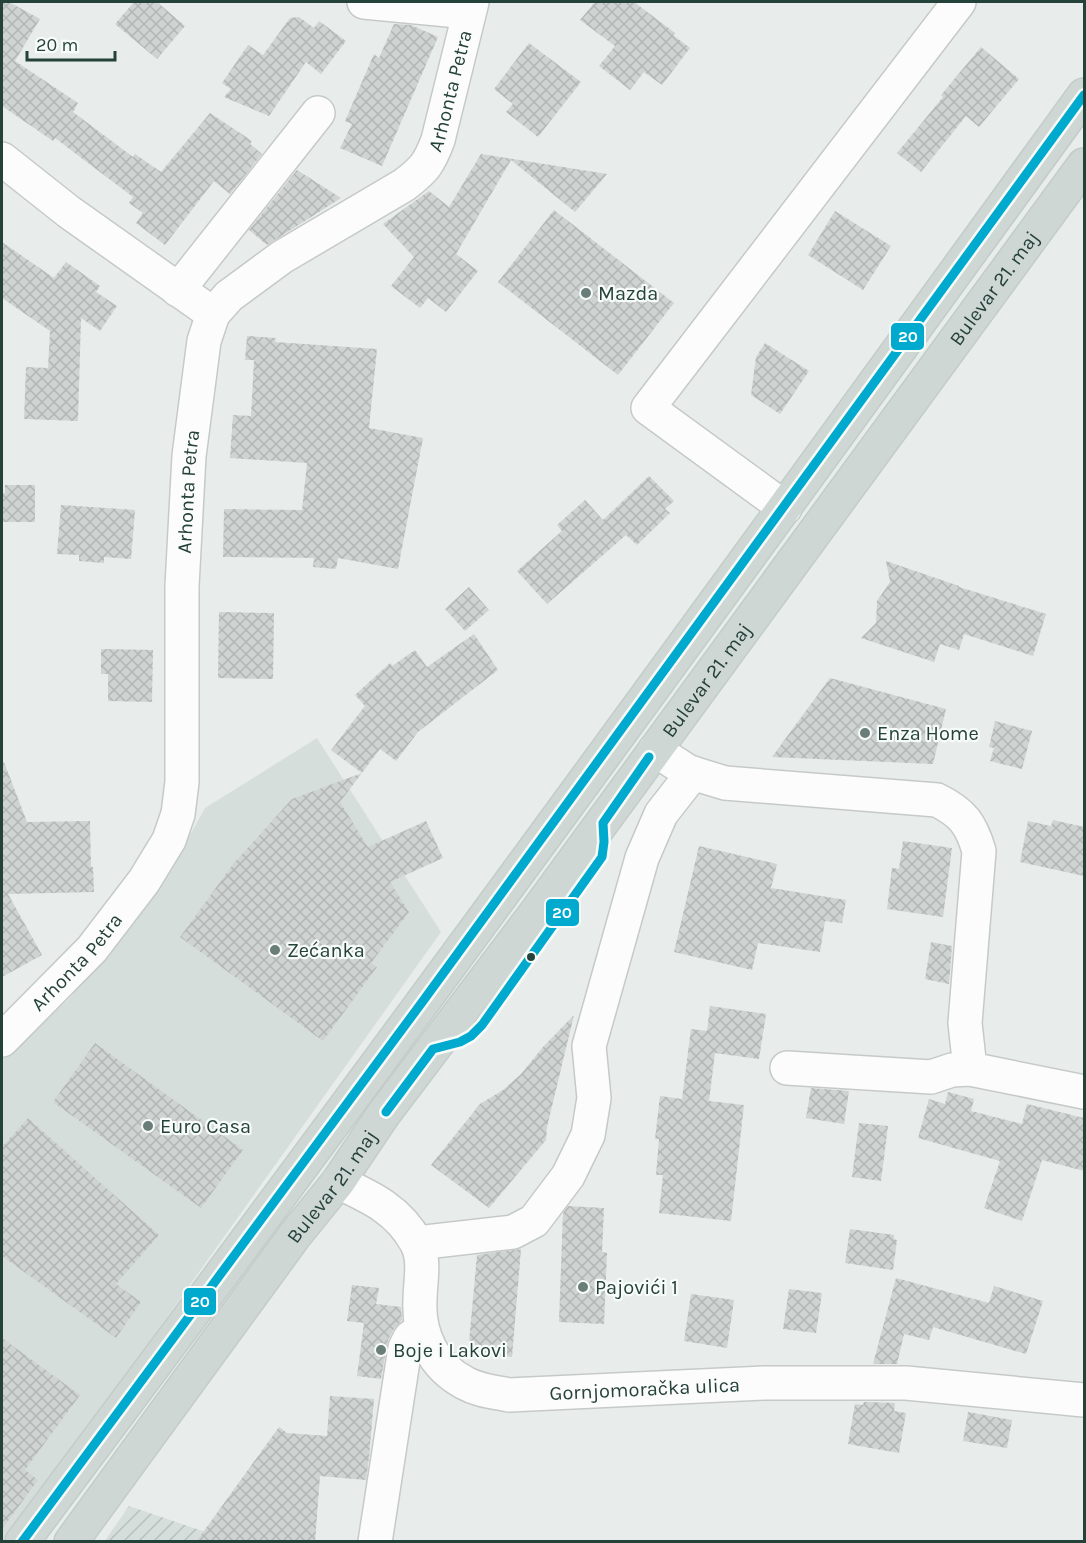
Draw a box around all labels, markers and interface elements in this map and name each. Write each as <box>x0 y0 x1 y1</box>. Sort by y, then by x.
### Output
scale bar <box>27 24 116 62</box>
street label: Arhonta Petra <box>424 28 477 155</box>
text: 20 m <box>36 34 78 56</box>
street label: Bulevar 21. maj <box>945 227 1044 350</box>
place label: Mazda <box>598 282 658 305</box>
marker: Mazda <box>579 286 593 300</box>
line badge: 20 <box>890 322 925 351</box>
text: 20 <box>898 327 918 346</box>
street label: Arhonta Petra <box>173 428 204 554</box>
street label: Bulevar 21. maj <box>657 619 756 742</box>
place label: Enza Home <box>877 722 979 745</box>
marker: Enza Home <box>858 726 872 740</box>
line badge: 20 <box>545 898 580 927</box>
text: 20 <box>552 903 572 922</box>
street label: Arhonta Petra <box>26 909 127 1016</box>
place label: Zećanka <box>287 939 365 962</box>
marker: Zećanka <box>268 943 282 957</box>
unlabelled marker <box>525 951 537 963</box>
place label: Euro Casa <box>160 1115 251 1138</box>
marker: Euro Casa <box>141 1119 155 1133</box>
street label: Bulevar 21. maj <box>282 1125 382 1248</box>
place label: Pajovići 1 <box>595 1276 678 1299</box>
marker: Pajovići 1 <box>576 1280 590 1294</box>
line badge: 20 <box>183 1287 217 1316</box>
text: 20 <box>190 1292 210 1311</box>
place label: Boje i Lakovi <box>393 1339 507 1362</box>
marker: Boje i Lakovi <box>374 1343 388 1357</box>
street label: Gornjomoračka ulica <box>549 1373 741 1405</box>

